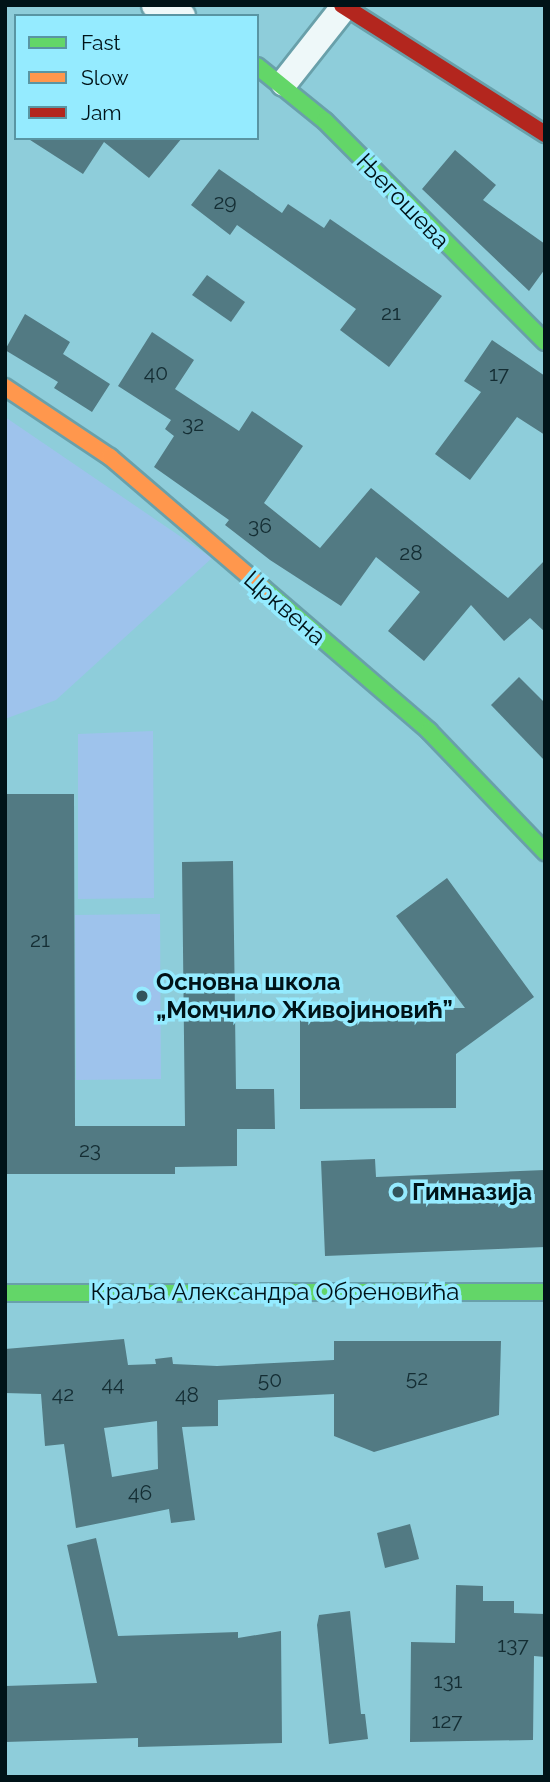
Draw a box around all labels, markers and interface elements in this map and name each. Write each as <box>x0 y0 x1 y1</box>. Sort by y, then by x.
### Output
legend <box>14 14 259 140</box>
text: Fast <box>81 30 121 55</box>
text: Slow <box>81 65 129 90</box>
text: Jam <box>81 100 122 125</box>
street label: Његошева <box>350 147 456 255</box>
house number: 29 <box>213 189 237 215</box>
house number: 21 <box>381 300 401 326</box>
house number: 40 <box>144 360 168 386</box>
house number: 17 <box>489 361 509 387</box>
house number: 32 <box>182 411 204 437</box>
house number: 36 <box>248 513 272 539</box>
house number: 28 <box>399 540 423 566</box>
street label: Црквена <box>238 565 332 651</box>
house number: 21 <box>30 927 50 953</box>
place label: Основна школа „Момчило Живојиновић” <box>156 968 453 1024</box>
marker: Основна школа „Момчило Живојиновић” <box>134 988 150 1004</box>
house number: 23 <box>79 1137 101 1163</box>
place label: Гимназија <box>412 1178 532 1206</box>
marker: Гимназија <box>390 1184 406 1200</box>
street label: Краља Александра Обреновића <box>90 1278 460 1306</box>
house number: 52 <box>406 1365 428 1391</box>
house number: 50 <box>258 1367 282 1393</box>
house number: 44 <box>102 1371 124 1397</box>
house number: 42 <box>52 1381 74 1407</box>
house number: 48 <box>175 1382 199 1408</box>
house number: 46 <box>128 1480 152 1506</box>
house number: 137 <box>497 1632 529 1658</box>
house number: 131 <box>433 1668 463 1694</box>
house number: 127 <box>431 1708 463 1734</box>

